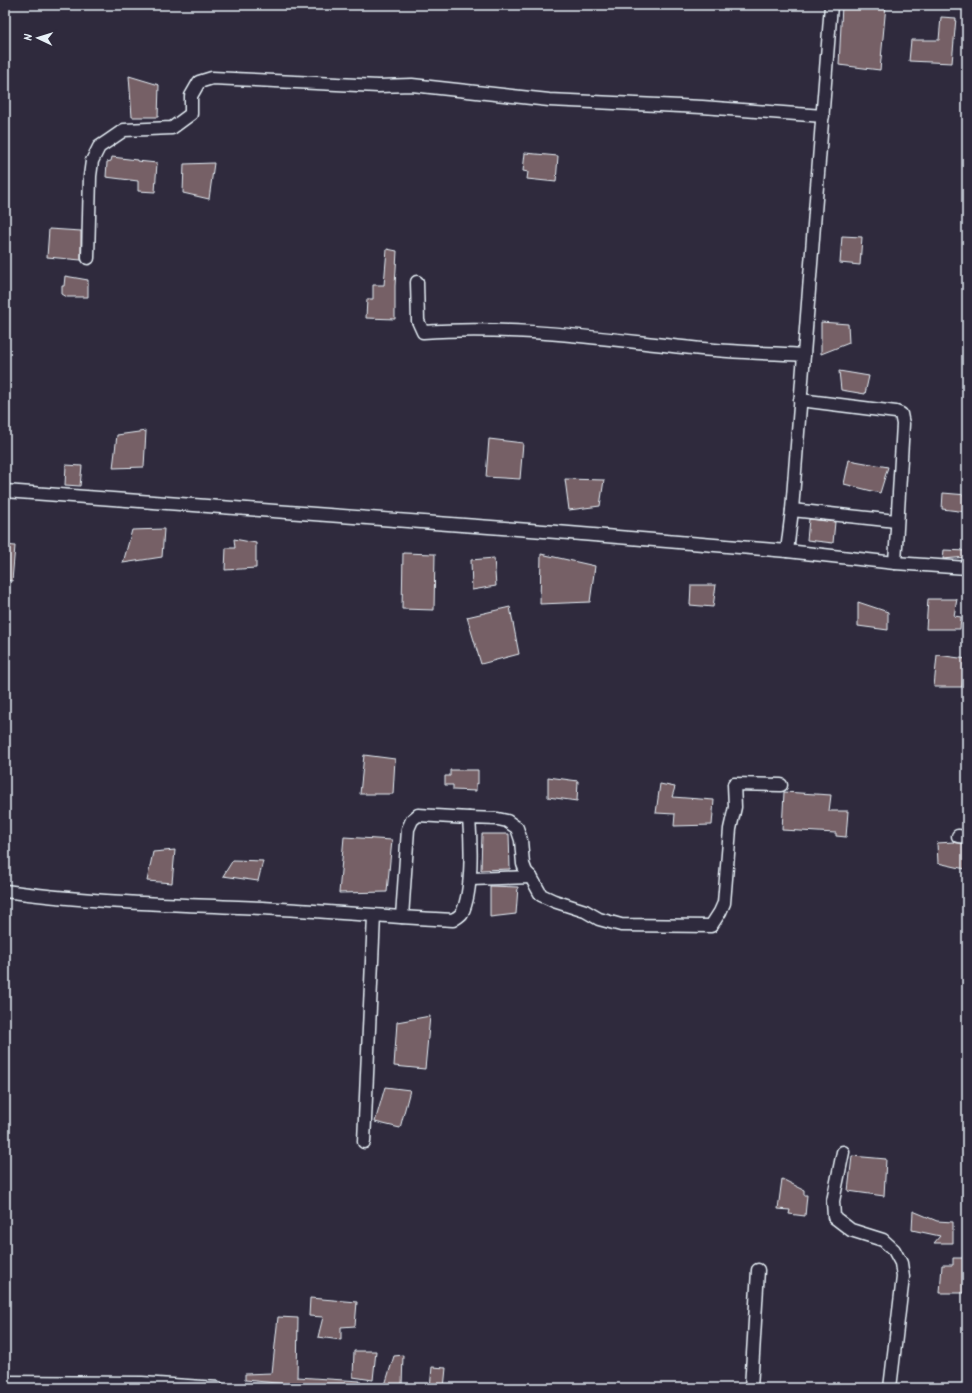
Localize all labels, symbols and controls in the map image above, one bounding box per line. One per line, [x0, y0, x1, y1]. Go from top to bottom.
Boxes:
north arrow [18, 18, 58, 58]
text: N [20, 33, 38, 41]

